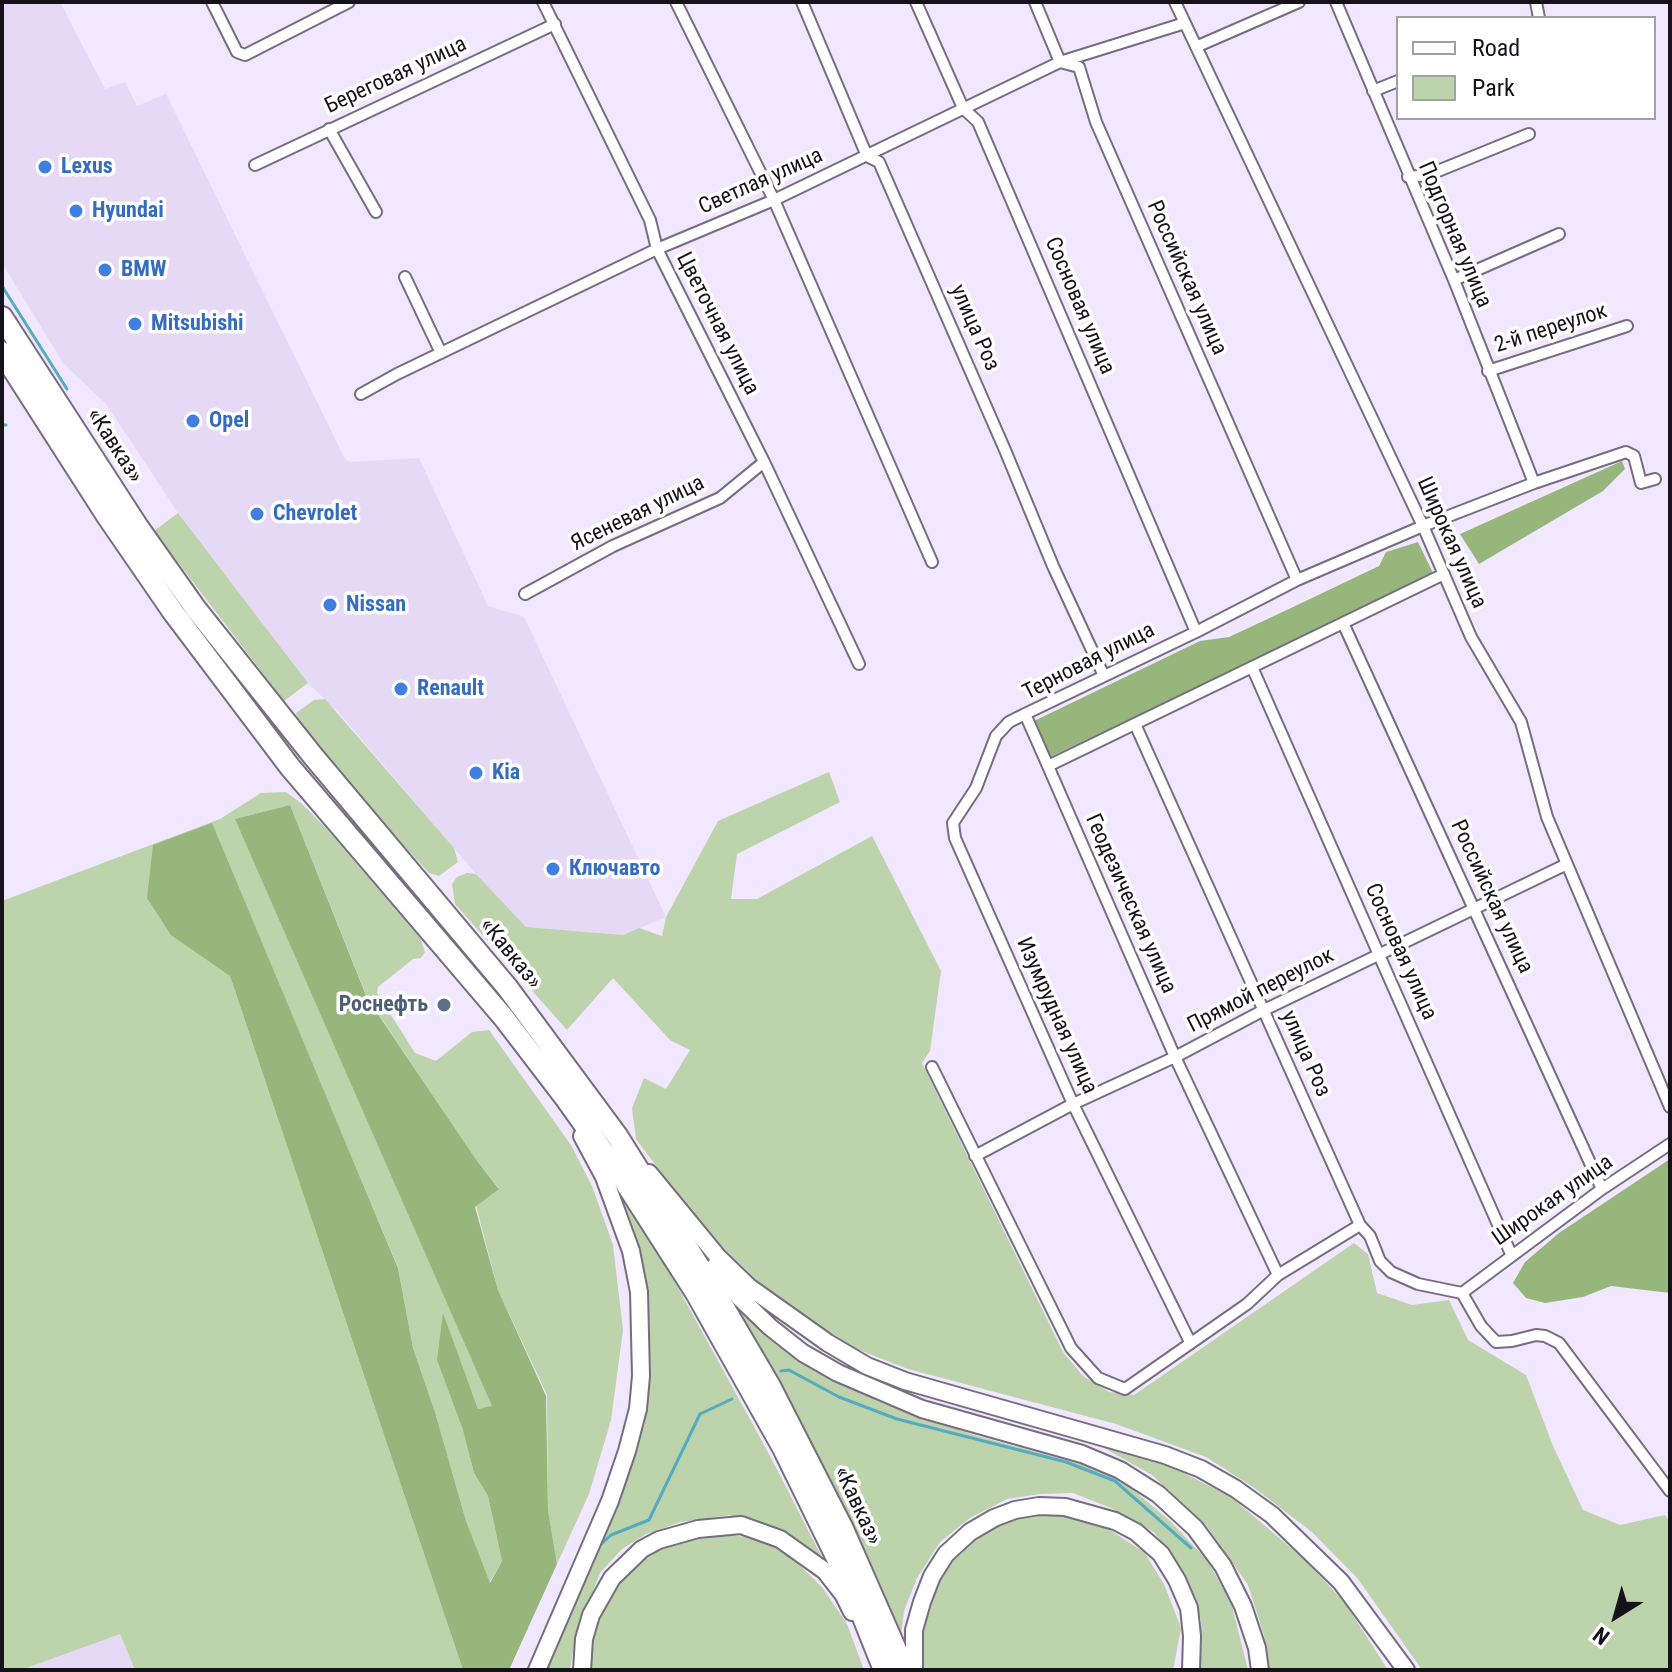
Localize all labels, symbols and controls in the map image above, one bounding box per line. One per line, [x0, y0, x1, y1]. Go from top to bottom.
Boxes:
legend [1396, 16, 1656, 120]
street label: Береговая улица [321, 32, 471, 120]
text: Road [1472, 34, 1520, 62]
text: Park [1472, 74, 1515, 102]
street label: Светлая улица [695, 143, 827, 221]
place label: Lexus [61, 154, 113, 180]
marker: Lexus [36, 158, 54, 176]
street label: Подгорная улица [1411, 158, 1497, 312]
street label: Российская улица [1140, 197, 1232, 359]
place label: Hyundai [92, 198, 164, 224]
marker: Hyundai [67, 202, 85, 220]
street label: Сосновая улица [1038, 233, 1120, 379]
street label: Цветочная улица [670, 248, 764, 400]
place label: BMW [121, 257, 167, 283]
marker: BMW [96, 261, 114, 279]
street label: улица Роз [943, 281, 1005, 375]
street label: 2-й переулок [1491, 298, 1611, 360]
place label: Mitsubishi [151, 311, 244, 337]
marker: Mitsubishi [126, 315, 144, 333]
street label: «Кавказ» [80, 404, 148, 488]
place label: Opel [209, 408, 249, 434]
marker: Opel [184, 412, 202, 430]
street label: Ясеневая улица [567, 470, 709, 558]
street label: Широкая улица [1410, 473, 1492, 613]
place label: Chevrolet [273, 501, 357, 527]
marker: Chevrolet [248, 505, 266, 523]
place label: Nissan [346, 592, 406, 618]
marker: Nissan [321, 596, 339, 614]
street label: Терновая улица [1019, 617, 1159, 707]
place label: Renault [417, 676, 484, 702]
marker: Renault [392, 680, 410, 698]
place label: Kia [492, 760, 520, 786]
marker: Kia [467, 764, 485, 782]
street label: Геодезическая улица [1079, 810, 1181, 998]
street label: Российская улица [1444, 816, 1538, 978]
place label: Ключавто [569, 856, 660, 882]
marker: Ключавто [544, 860, 562, 878]
street label: Сосновая улица [1358, 880, 1442, 1024]
street label: «Кавказ» [474, 913, 546, 995]
street label: Изумрудная улица [1010, 934, 1102, 1098]
street label: Прямой переулок [1183, 943, 1339, 1039]
place label: Роснефть [339, 992, 428, 1018]
marker: Роснефть [435, 996, 453, 1014]
street label: улица Роз [1274, 1007, 1336, 1101]
street label: Широкая улица [1488, 1150, 1618, 1252]
street label: «Кавказ» [827, 1463, 887, 1549]
north arrow [1576, 1576, 1656, 1656]
text: N [1588, 1622, 1614, 1650]

